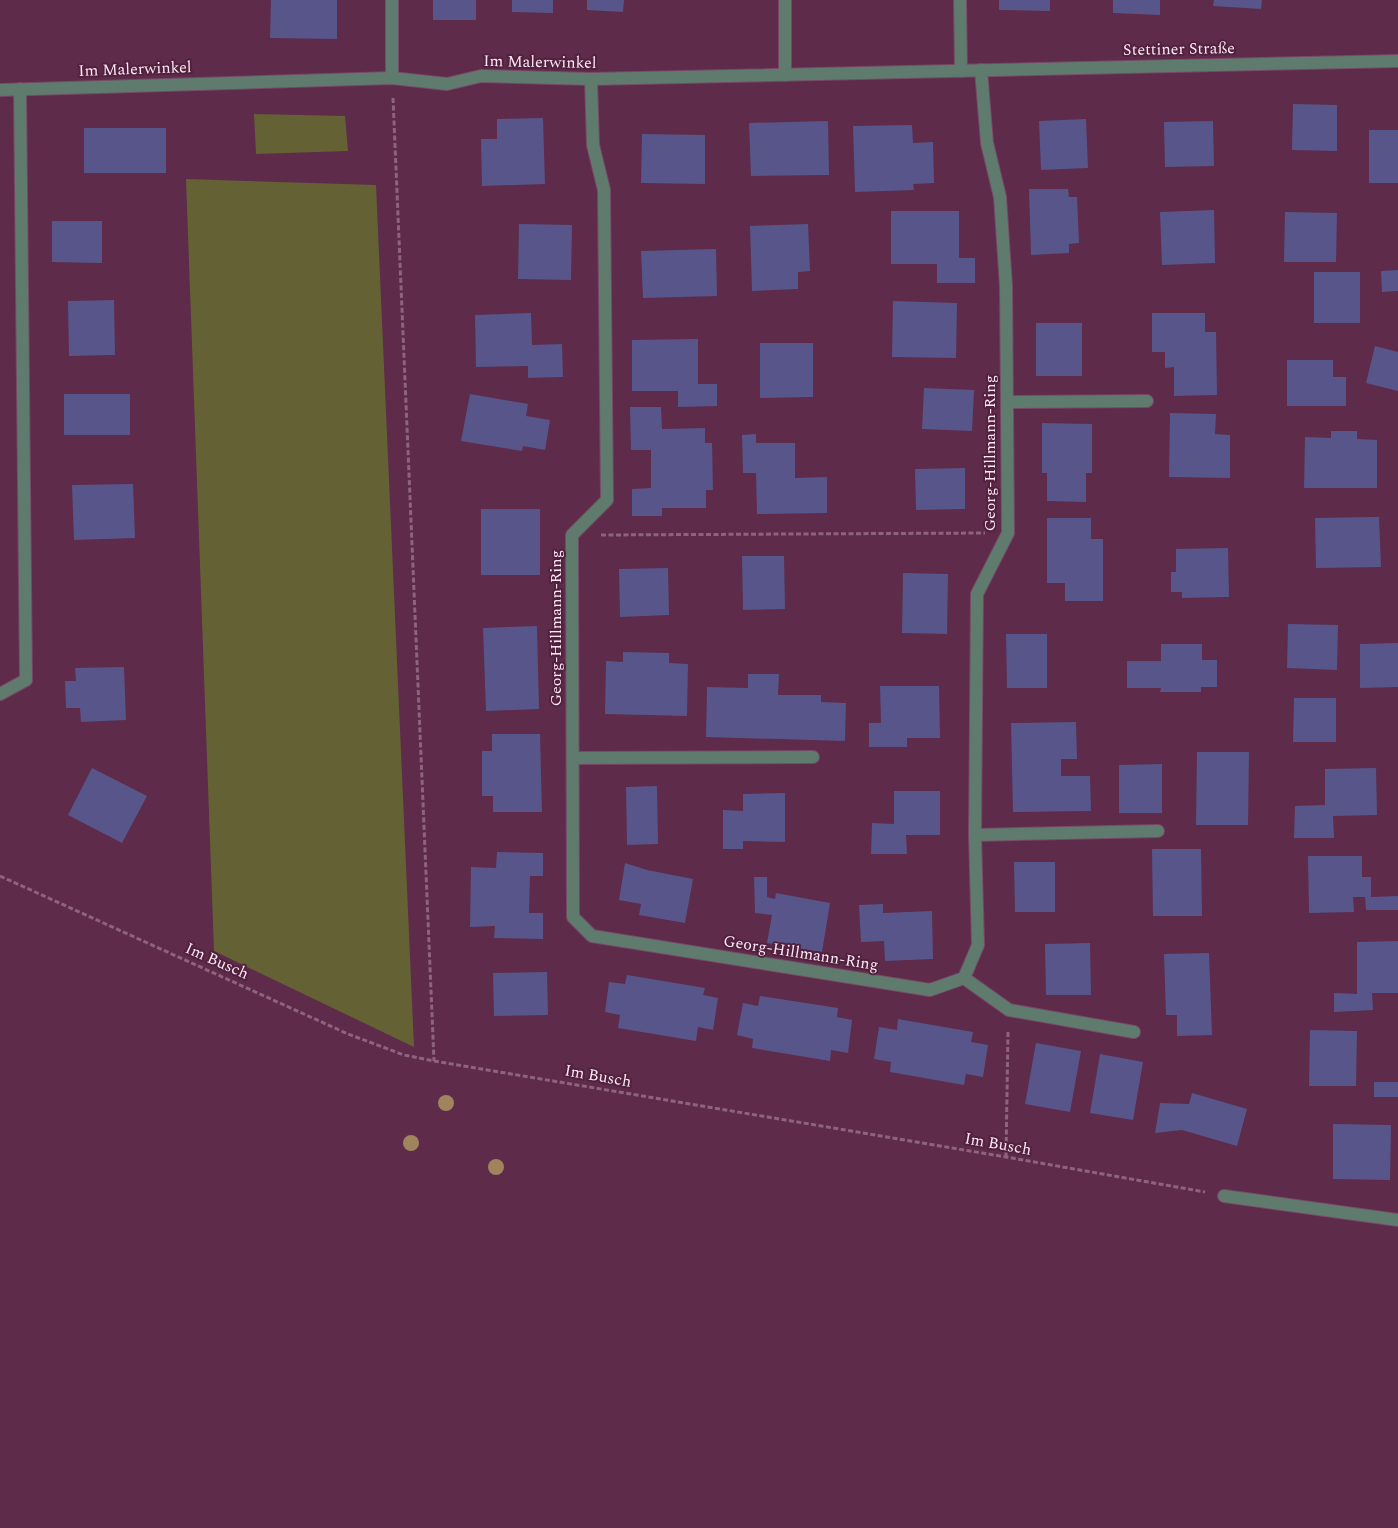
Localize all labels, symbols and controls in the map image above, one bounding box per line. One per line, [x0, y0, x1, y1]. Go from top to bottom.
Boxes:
street label: Stettiner Straße [1123, 36, 1235, 62]
street label: Im Malerwinkel [483, 49, 597, 75]
street label: Im Malerwinkel [78, 55, 192, 83]
street label: Georg-Hillmann-Ring [978, 375, 1002, 531]
street label: Georg-Hillmann-Ring [544, 550, 568, 706]
street label: Georg-Hillmann-Ring [722, 929, 880, 977]
street label: Im Busch [181, 936, 253, 986]
street label: Im Busch [563, 1058, 633, 1094]
street label: Im Busch [963, 1126, 1033, 1162]

